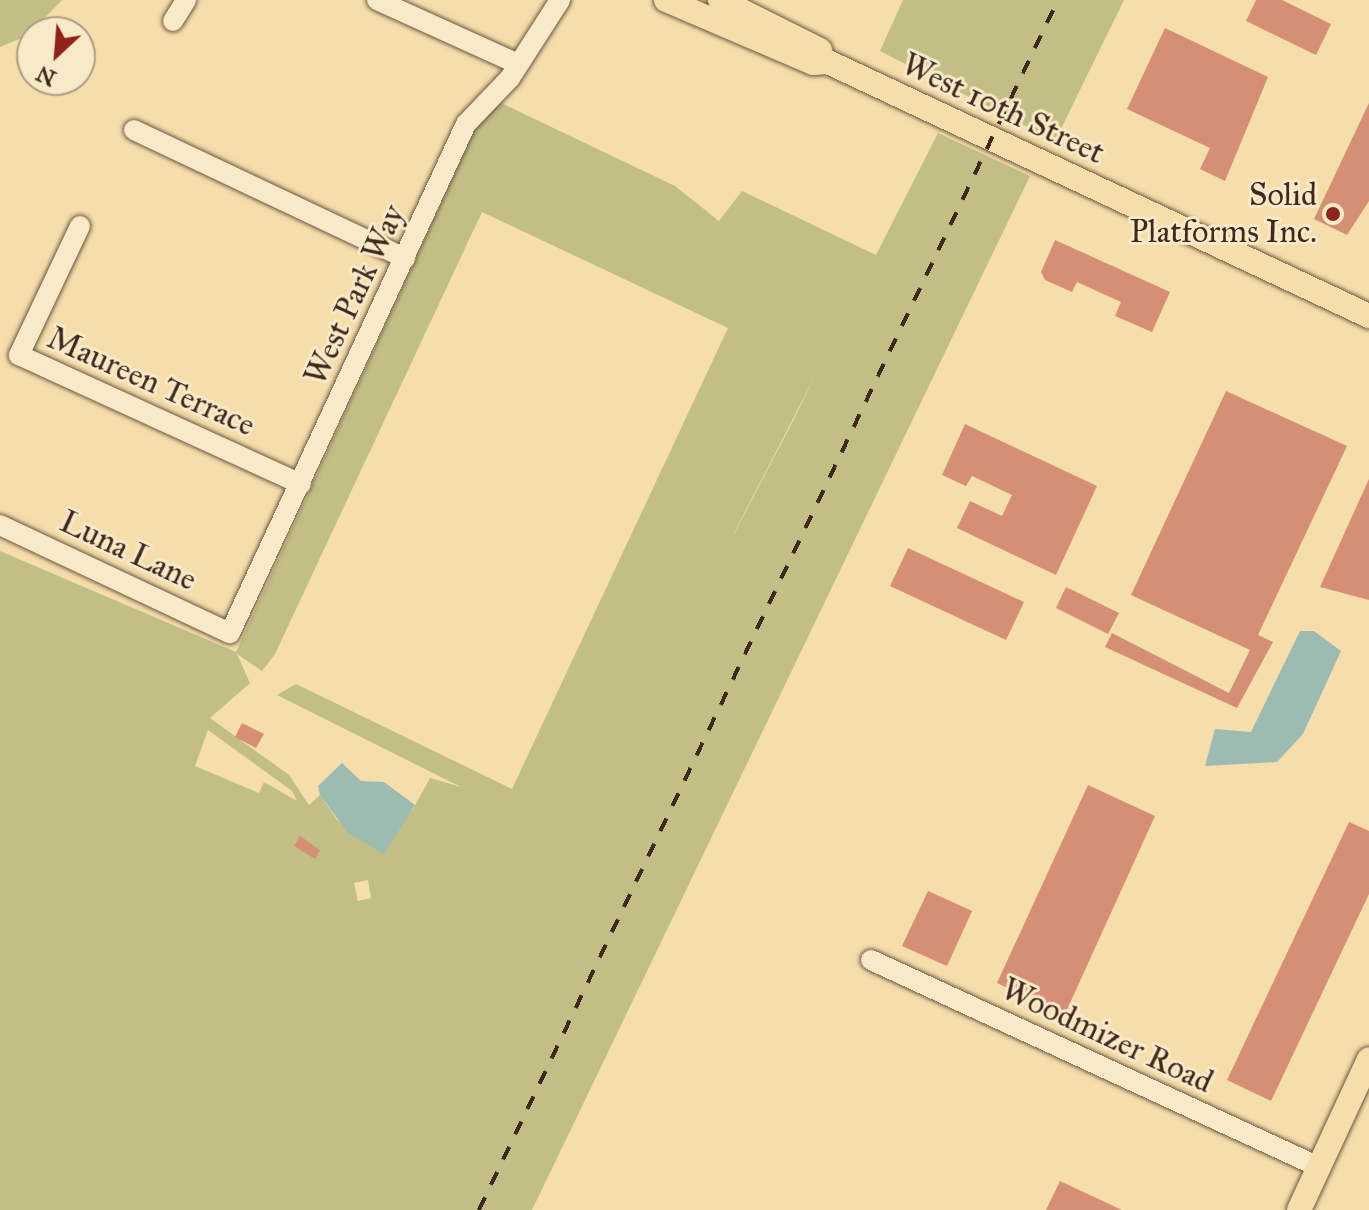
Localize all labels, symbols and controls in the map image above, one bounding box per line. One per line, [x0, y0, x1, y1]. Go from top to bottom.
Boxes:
north arrow [16, 16, 96, 96]
street label: West 10th Street [896, 45, 1110, 173]
text: N [32, 60, 60, 92]
place label: Solid Platforms Inc. [1130, 177, 1317, 252]
street label: West Park Way [297, 199, 413, 391]
marker: Solid Platforms Inc. [1324, 205, 1342, 223]
street label: Maureen Terrace [41, 319, 261, 445]
street label: Luna Lane [54, 503, 202, 599]
street label: Woodmizer Road [995, 970, 1219, 1102]

